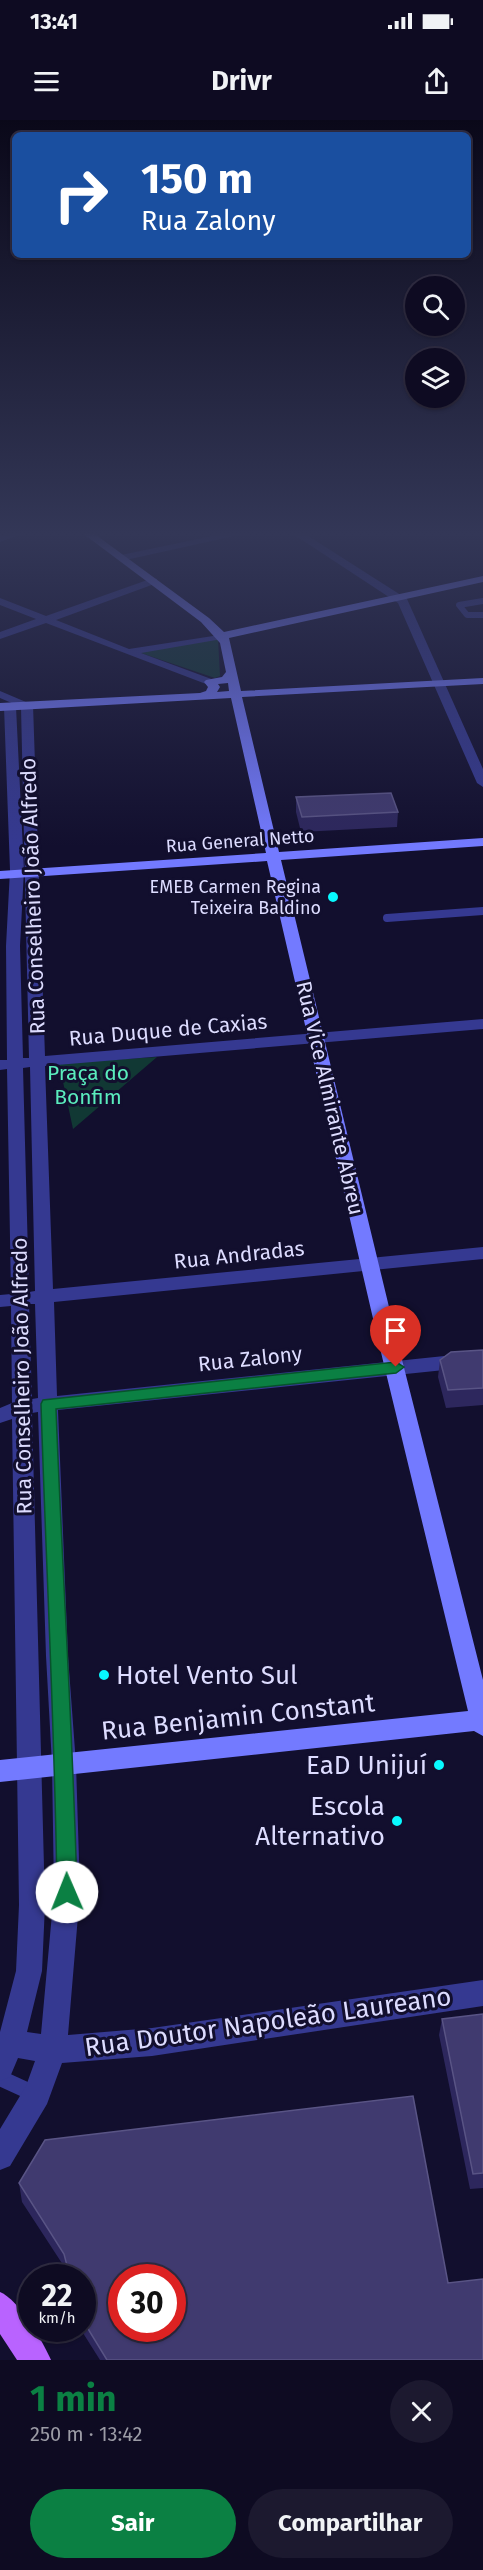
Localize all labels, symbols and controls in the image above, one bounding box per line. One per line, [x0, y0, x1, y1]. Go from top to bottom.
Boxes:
text: 13:41 [30, 8, 78, 35]
icon: menu [30, 65, 63, 98]
text: Drivr [211, 65, 272, 97]
icon: share [420, 65, 453, 98]
text: 150 m [141, 154, 253, 204]
icon: right [42, 156, 120, 234]
text: Rua Zalony [141, 205, 275, 237]
map controls [405, 276, 465, 408]
button: search [405, 276, 465, 336]
button: layers [405, 348, 465, 408]
street label: Rua Conselheiro João Alfredo [15, 757, 51, 1035]
street label: Rua General Netto [165, 825, 315, 857]
place label: EMEB Carmen Regina Teixeira Baldino [150, 876, 321, 919]
marker: EMEB Carmen Regina Teixeira Baldino [326, 890, 340, 904]
street label: Rua Vice Almirante Abreu [290, 979, 370, 1217]
street label: Rua Duque de Caxias [68, 1008, 269, 1052]
park label: Praça do Bonfim [47, 1060, 129, 1110]
street label: Rua Andradas [172, 1235, 306, 1275]
street label: Rua Conselheiro João Alfredo [7, 1237, 37, 1515]
pin [370, 1305, 421, 1367]
icon: arrive [379, 1314, 412, 1347]
street label: Rua Zalony [197, 1341, 304, 1377]
place label: Hotel Vento Sul [116, 1660, 298, 1691]
marker: Hotel Vento Sul [97, 1668, 111, 1682]
street label: Rua Benjamin Constant [100, 1687, 377, 1747]
place label: EaD Unijuí [306, 1750, 427, 1781]
marker: EaD Unijuí [432, 1758, 446, 1772]
place label: Escola Alternativo [255, 1791, 385, 1852]
marker: Escola Alternativo [390, 1814, 404, 1828]
position arrow [35, 1860, 99, 1924]
street label: Rua Doutor Napoleão Laureano [83, 1981, 453, 2063]
speed limit sign: 30 [108, 2264, 186, 2342]
text: 22 [41, 2278, 73, 2314]
text: km/h [38, 2309, 76, 2327]
text: 1 min [30, 2377, 117, 2421]
button: close [390, 2380, 453, 2443]
text: 250 m · 13:42 [30, 2422, 142, 2446]
button: Sair [30, 2489, 236, 2558]
button: Compartilhar [248, 2489, 453, 2558]

